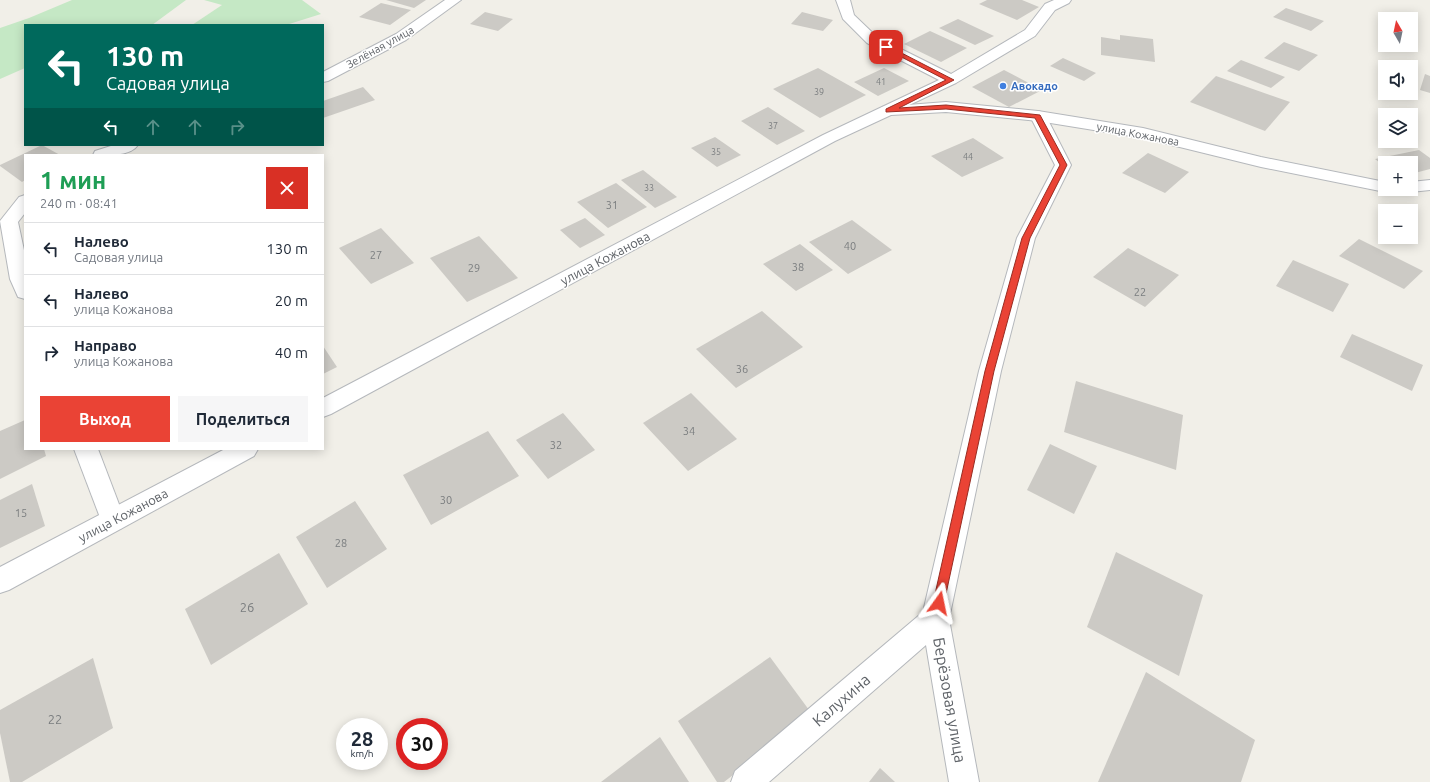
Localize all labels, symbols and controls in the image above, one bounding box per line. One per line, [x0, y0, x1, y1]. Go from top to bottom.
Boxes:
north arrow [1378, 12, 1418, 52]
map controls [1378, 12, 1418, 244]
street label: Зелёная улица [344, 23, 416, 71]
pin [869, 30, 903, 64]
icon: arrive [875, 36, 897, 58]
icon: left [40, 40, 92, 92]
text: 130 m [106, 40, 184, 71]
button: sound [1378, 60, 1418, 100]
text: Садовая улица [106, 73, 230, 93]
house number: 41 [876, 77, 886, 87]
place label: Авокадо [1011, 80, 1058, 92]
marker: Авокадо [998, 81, 1008, 91]
house number: 39 [814, 87, 824, 97]
button: layers [1378, 108, 1418, 148]
icon: left [100, 116, 122, 138]
icon: ahead [142, 116, 164, 138]
icon: ahead [184, 116, 206, 138]
icon: right [226, 116, 248, 138]
street label: улица Кожанова [1096, 120, 1180, 148]
house number: 37 [768, 121, 778, 131]
house number: 35 [711, 147, 721, 157]
house number: 44 [963, 152, 973, 162]
button: + [1378, 156, 1418, 196]
text: 1 мин [40, 167, 106, 194]
button: close [266, 167, 308, 209]
house number: 33 [644, 183, 654, 193]
text: 240 m · 08:41 [40, 196, 118, 210]
house number: 31 [606, 199, 618, 211]
button: − [1378, 204, 1418, 244]
street label: улица Кожанова [558, 229, 652, 287]
text: Налево [74, 233, 129, 250]
icon: left [40, 238, 62, 260]
text: 130 m [266, 240, 308, 257]
house number: 40 [844, 240, 856, 252]
house number: 27 [370, 249, 382, 261]
text: Садовая улица [74, 250, 163, 264]
house number: 38 [792, 261, 804, 273]
house number: 29 [468, 262, 480, 274]
text: Налево [74, 285, 129, 302]
house number: 22 [1134, 286, 1146, 298]
icon: left [40, 290, 62, 312]
text: 20 m [275, 292, 308, 309]
text: улица Кожанова [74, 302, 173, 316]
text: Направо [74, 337, 137, 354]
icon: right [40, 342, 62, 364]
text: 40 m [275, 344, 308, 361]
text: улица Кожанова [74, 354, 173, 368]
house number: 36 [736, 363, 748, 375]
button: Выход [40, 396, 170, 442]
button: Поделиться [178, 396, 308, 442]
house number: 34 [683, 425, 695, 437]
house number: 32 [550, 439, 562, 451]
street label: улица Кожанова [76, 486, 170, 544]
house number: 30 [440, 494, 452, 506]
house number: 15 [15, 507, 27, 519]
house number: 28 [335, 537, 347, 549]
position arrow [918, 582, 960, 624]
house number: 26 [240, 600, 254, 614]
street label: Берёзовая улица [930, 636, 970, 764]
street label: Калухина [809, 670, 873, 730]
house number: 22 [48, 712, 62, 726]
speed limit sign: 30 [396, 718, 448, 770]
text: 28 [351, 727, 373, 750]
text: km/h [350, 748, 374, 759]

